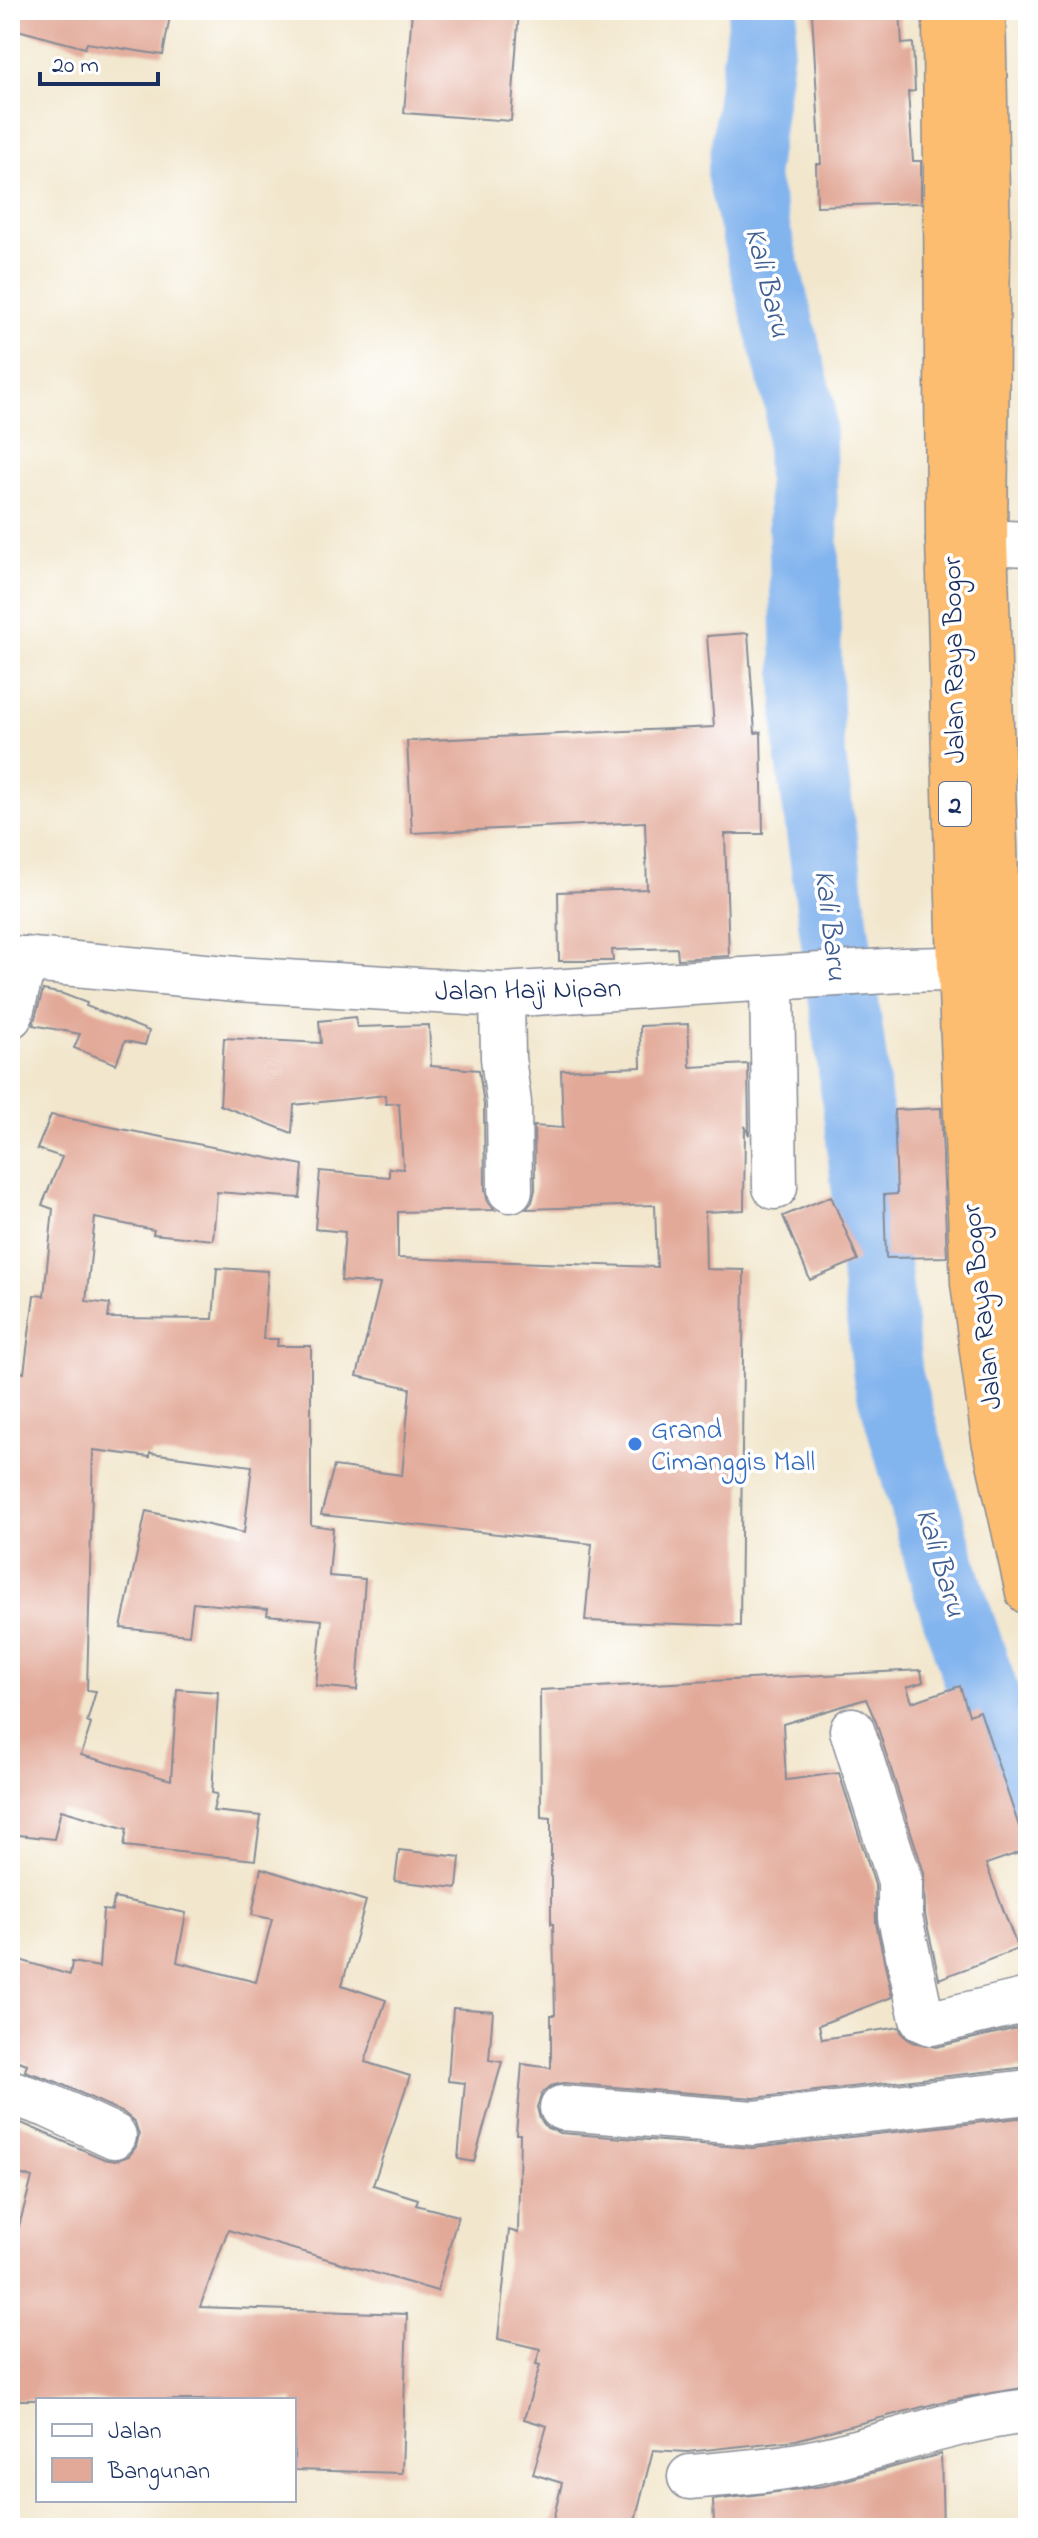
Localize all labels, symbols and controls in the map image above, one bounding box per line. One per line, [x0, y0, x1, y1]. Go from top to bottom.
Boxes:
scale bar [40, 36, 158, 86]
text: 20 m [52, 49, 99, 84]
water label: Kali Baru [731, 223, 801, 342]
street label: Jalan Raya Bogor [933, 556, 978, 764]
road number: 2 [939, 782, 971, 826]
water label: Kali Baru [800, 867, 858, 983]
street label: Jalan Haji Nipan [434, 969, 622, 1014]
street label: Jalan Raya Bogor [952, 1201, 1015, 1412]
place label: Grand Cimanggis Mall [651, 1411, 815, 1484]
marker: Grand Cimanggis Mall [626, 1435, 644, 1453]
water label: Kali Baru [902, 1503, 976, 1623]
legend [36, 2398, 296, 2502]
text: Jalan [108, 2415, 162, 2450]
text: Bangunan [107, 2455, 210, 2490]

